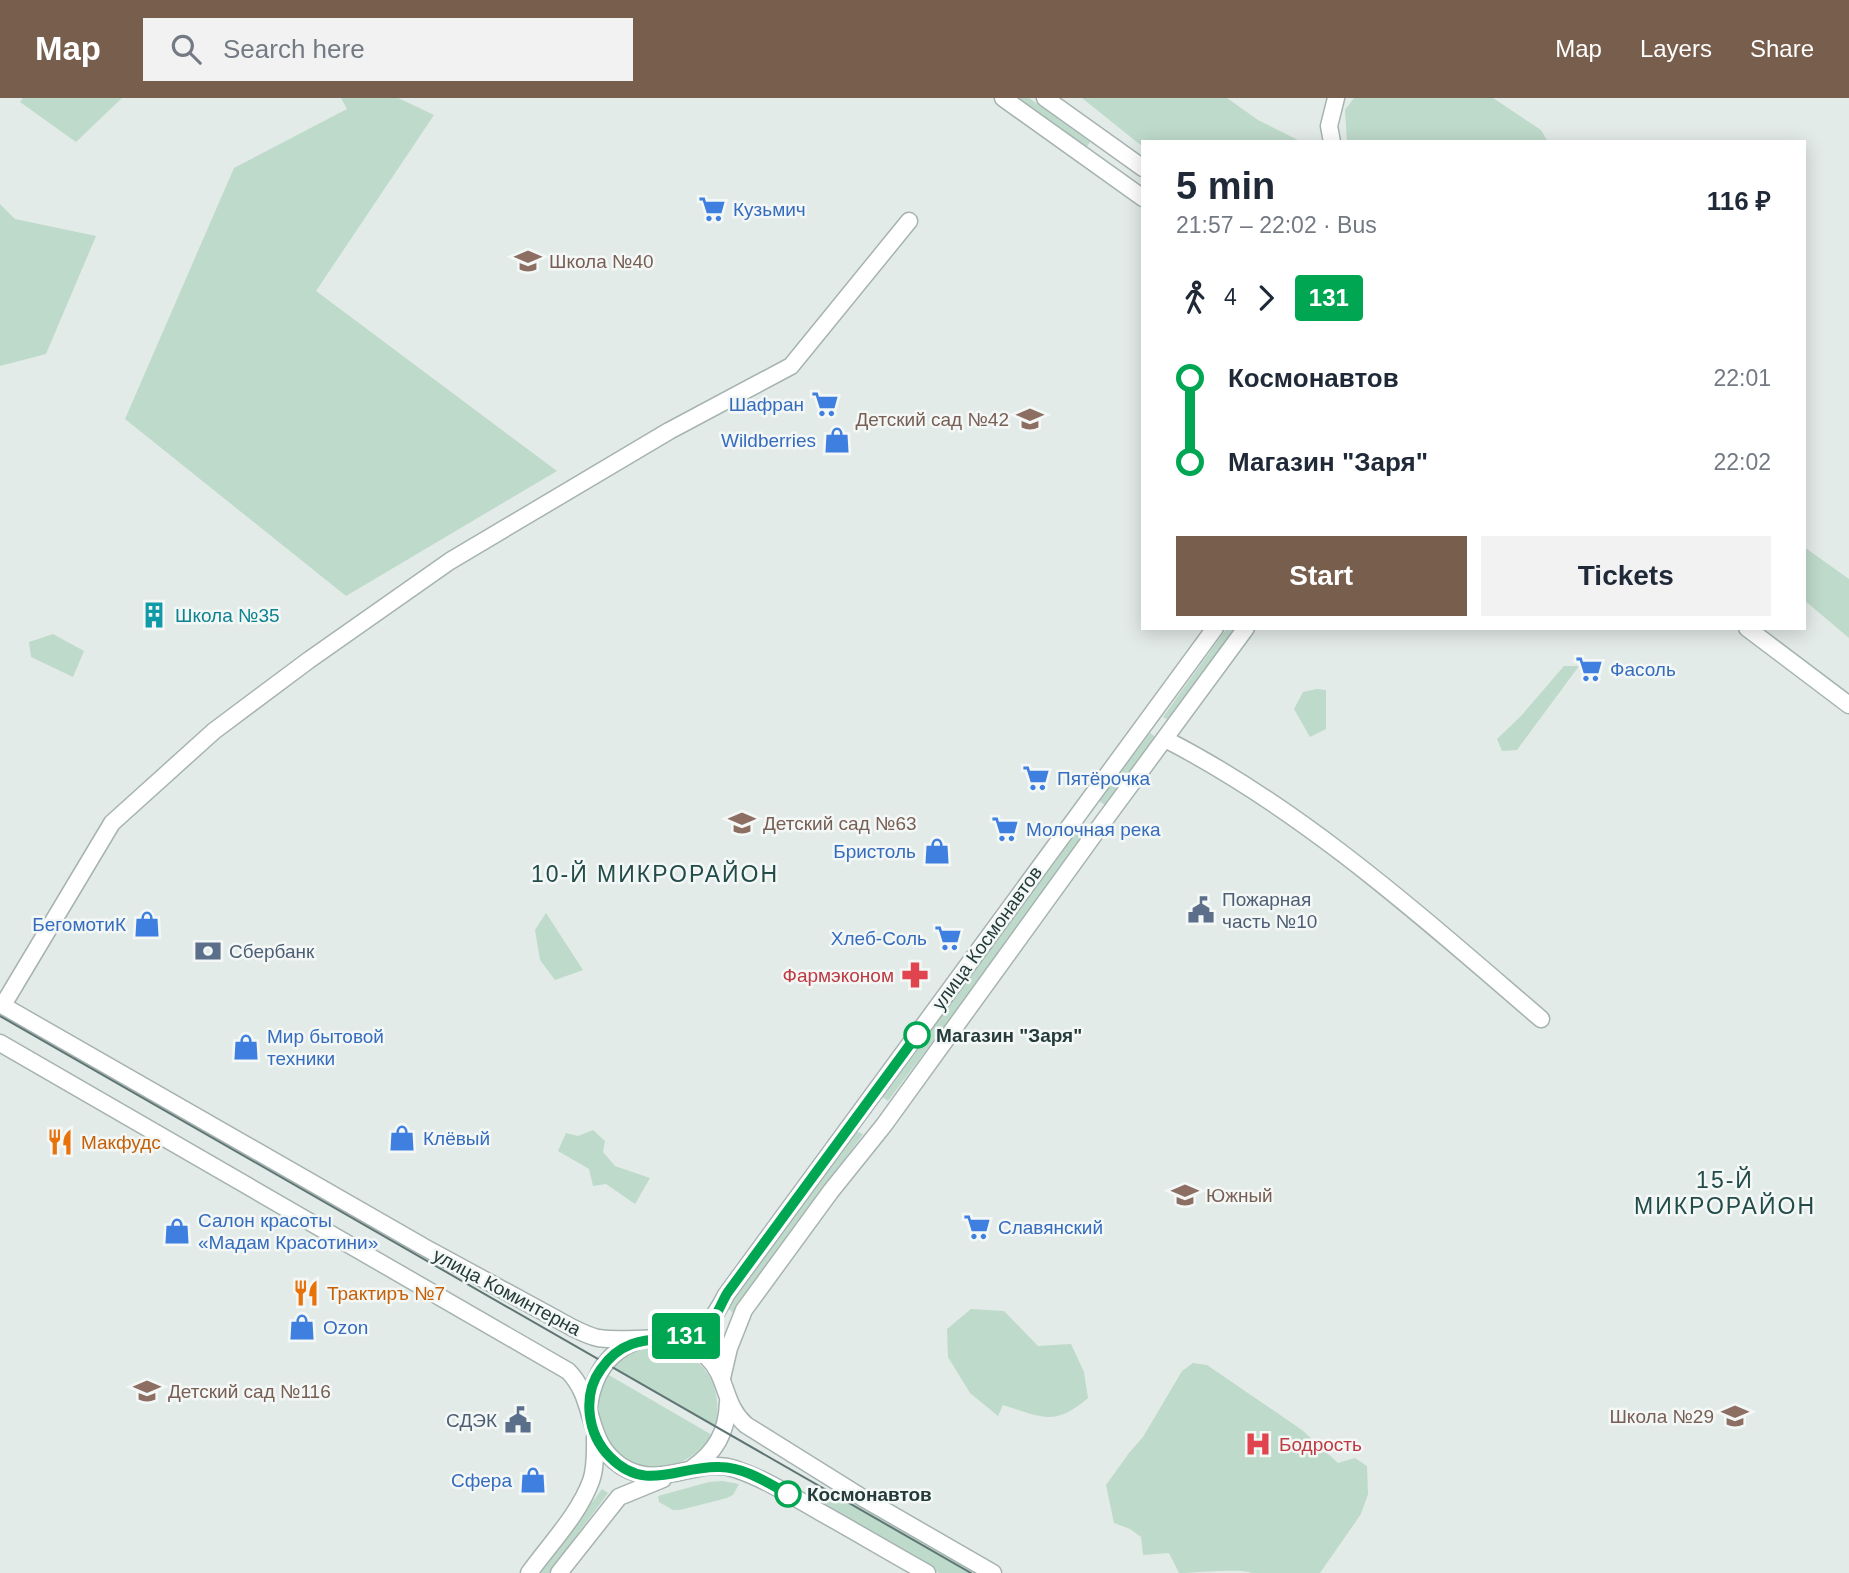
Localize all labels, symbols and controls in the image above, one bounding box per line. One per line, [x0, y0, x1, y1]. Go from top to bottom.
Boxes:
search box [143, 18, 633, 81]
text: Map [35, 30, 101, 67]
icon: search [167, 30, 205, 68]
text: Search here [223, 34, 365, 64]
text: Map [1555, 35, 1602, 62]
text: Layers [1640, 35, 1712, 62]
text: Share [1750, 35, 1814, 62]
text: 5 min [1176, 165, 1275, 207]
text: 116 ₽ [1707, 186, 1771, 216]
supermarket icon: Кузьмич [697, 194, 727, 224]
place label: Кузьмич [733, 199, 806, 220]
text: 21:57 – 22:02 · Bus [1176, 212, 1377, 238]
school or university icon: Школа №40 [513, 246, 543, 276]
place label: Школа №40 [549, 251, 654, 272]
icon: walk [1176, 279, 1214, 317]
icon: forward [1247, 279, 1285, 317]
text: 4 [1224, 284, 1237, 310]
text: 131 [1309, 284, 1349, 311]
text: Космонавтов [1228, 363, 1399, 393]
text: 22:01 [1713, 365, 1771, 391]
supermarket icon: Шафран [810, 389, 840, 419]
place label: Шафран [729, 394, 804, 415]
school or university icon: Детский сад №42 [1015, 404, 1045, 434]
place label: Детский сад №42 [855, 409, 1009, 430]
shop icon: Wildberries [822, 425, 852, 455]
place label: Wildberries [721, 430, 816, 451]
text: Магазин "Заря" [1228, 447, 1428, 477]
text: 22:02 [1713, 449, 1771, 475]
button: Start [1176, 536, 1467, 616]
button: Tickets [1481, 536, 1771, 616]
building icon: Школа №35 [139, 600, 169, 630]
place label: Школа №35 [175, 605, 280, 626]
supermarket icon: Фасоль [1574, 654, 1604, 684]
place label: Фасоль [1610, 659, 1676, 680]
supermarket icon: Пятёрочка [1021, 763, 1051, 793]
place label: Пятёрочка [1057, 768, 1151, 789]
school or university icon: Детский сад №63 [727, 808, 757, 838]
place label: Детский сад №63 [763, 813, 917, 834]
supermarket icon: Молочная река [990, 814, 1020, 844]
place label: Молочная река [1026, 819, 1161, 840]
shop icon: Бристоль [922, 836, 952, 866]
place label: Бристоль [833, 841, 916, 862]
district label: 10-Й МИКРОРАЙОН [531, 860, 779, 887]
street label: улица Космонавтов [928, 862, 1046, 1014]
place label: Пожарная часть №10 [1222, 889, 1317, 932]
public building icon: Пожарная часть №10 [1186, 895, 1216, 925]
shop icon: БегомотиК [132, 909, 162, 939]
place label: БегомотиК [32, 914, 126, 935]
supermarket icon: Хлеб-Соль [933, 923, 963, 953]
place label: Хлеб-Соль [831, 928, 927, 949]
bank icon: Сбербанк [193, 936, 223, 966]
place label: Сбербанк [229, 941, 315, 962]
pharmacy icon: Фармэконом [900, 960, 930, 990]
place label: Фармэконом [782, 965, 894, 986]
marker: Магазин "Заря" [904, 1022, 930, 1048]
place label: Магазин "Заря" [936, 1025, 1082, 1046]
place label: Мир бытовой техники [267, 1026, 384, 1069]
shop icon: Мир бытовой техники [231, 1032, 261, 1062]
shop icon: Клёвый [387, 1123, 417, 1153]
restaurant icon: Макфудс [45, 1127, 75, 1157]
place label: Клёвый [423, 1128, 490, 1149]
place label: Макфудс [81, 1132, 161, 1153]
district label: 15-Й МИКРОРАЙОН [1634, 1166, 1816, 1219]
school or university icon: Южный [1170, 1180, 1200, 1210]
place label: Южный [1206, 1185, 1273, 1206]
place label: Салон красоты «Мадам Красотини» [198, 1210, 378, 1253]
supermarket icon: Славянский [962, 1212, 992, 1242]
shop icon: Салон красоты «Мадам Красотини» [162, 1216, 192, 1246]
place label: Славянский [998, 1217, 1103, 1238]
street label: улица Коминтерна [430, 1244, 585, 1340]
restaurant icon: Трактиръ №7 [291, 1278, 321, 1308]
place label: Трактиръ №7 [327, 1283, 445, 1304]
shop icon: Ozon [287, 1312, 317, 1342]
line badge: 131 [646, 1313, 726, 1359]
place label: Ozon [323, 1317, 368, 1338]
text: 131 [666, 1322, 706, 1349]
school or university icon: Детский сад №116 [132, 1376, 162, 1406]
place label: Детский сад №116 [168, 1381, 331, 1402]
school or university icon: Школа №29 [1720, 1401, 1750, 1431]
public building icon: СДЭК [503, 1405, 533, 1435]
place label: Школа №29 [1609, 1406, 1714, 1427]
place label: СДЭК [446, 1410, 497, 1431]
hospital icon: Бодрость [1243, 1429, 1273, 1459]
place label: Бодрость [1279, 1434, 1362, 1455]
shop icon: Сфера [518, 1465, 548, 1495]
place label: Сфера [451, 1470, 512, 1491]
marker: Космонавтов [775, 1481, 801, 1507]
place label: Космонавтов [807, 1484, 932, 1505]

